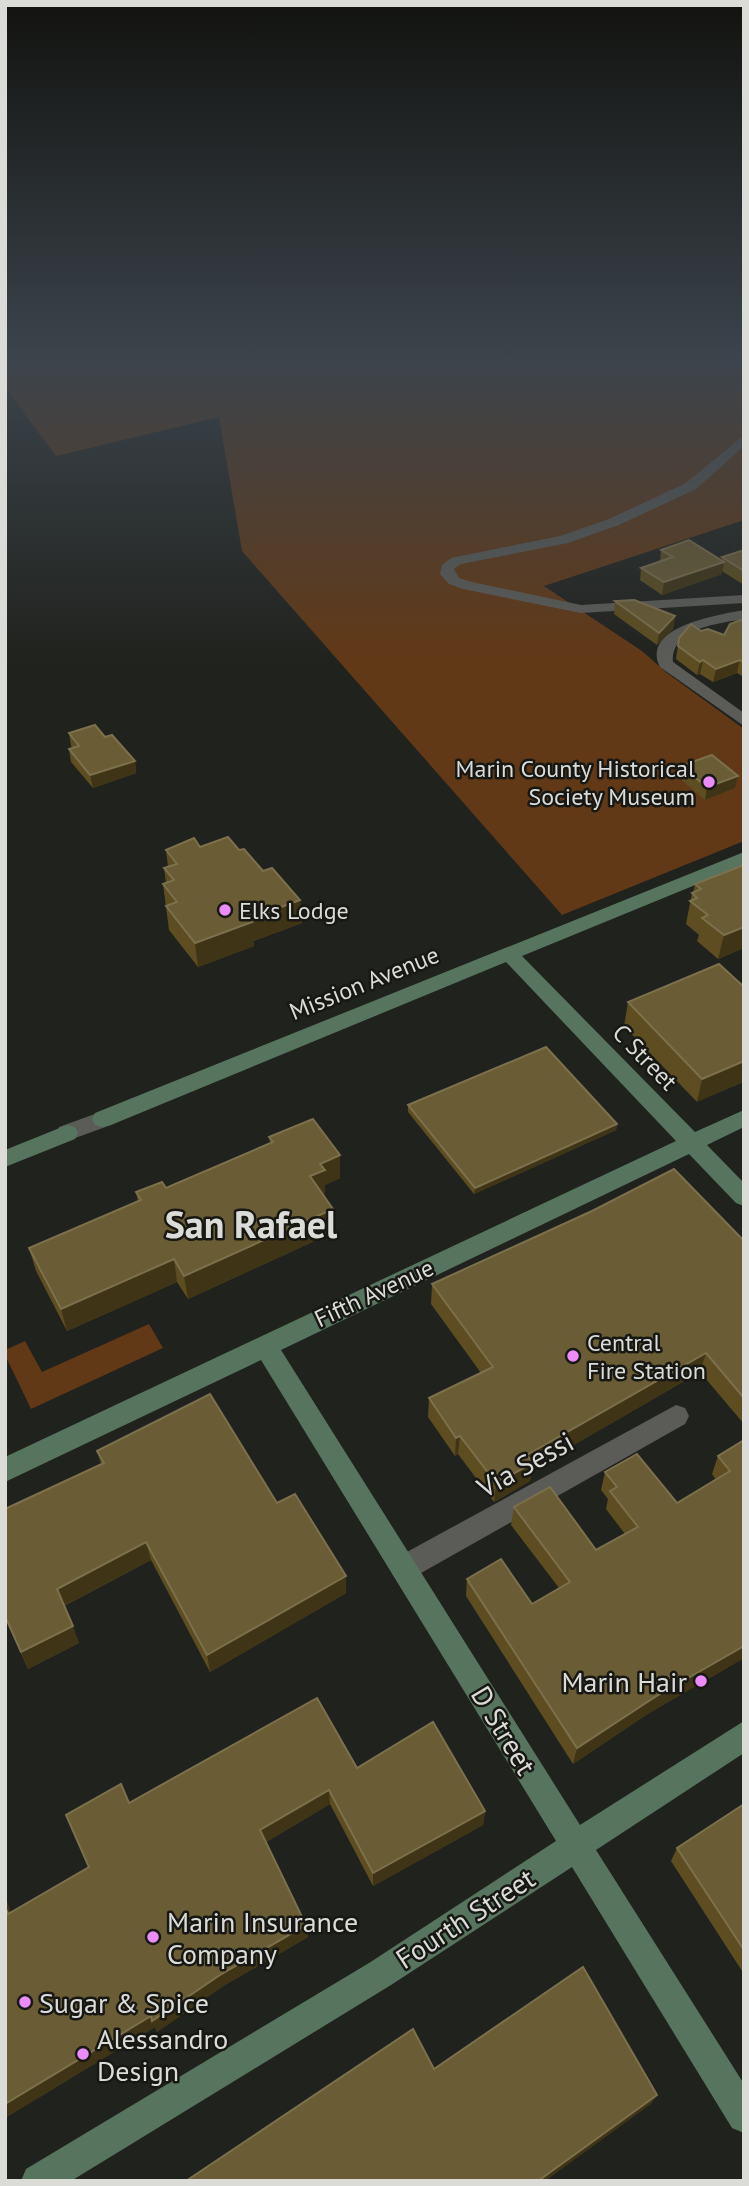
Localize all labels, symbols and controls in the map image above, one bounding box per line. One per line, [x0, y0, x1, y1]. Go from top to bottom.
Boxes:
place label: Marin County Historical Society Museum [456, 753, 695, 812]
marker: Marin County Historical Society Museum [701, 774, 717, 790]
place label: Elks Lodge [239, 895, 349, 926]
marker: Elks Lodge [217, 902, 233, 918]
street label: Mission Avenue [285, 939, 443, 1027]
street label: C Street [606, 1017, 684, 1097]
district label: San Rafael [165, 1199, 338, 1248]
street label: Fifth Avenue [309, 1252, 439, 1334]
place label: Central Fire Station [587, 1327, 706, 1386]
marker: Central Fire Station [565, 1348, 581, 1364]
street label: Via Sessi [469, 1422, 580, 1506]
place label: Marin Hair [561, 1663, 687, 1700]
marker: Marin Hair [693, 1673, 709, 1689]
street label: D Street [463, 1679, 545, 1782]
street label: Fourth Street [388, 1859, 542, 1977]
place label: Marin Insurance Company [167, 1903, 358, 1972]
marker: Marin Insurance Company [145, 1929, 161, 1945]
place label: Sugar & Spice [39, 1984, 209, 2021]
marker: Sugar & Spice [17, 1994, 33, 2010]
place label: Alessandro Design [97, 2020, 228, 2089]
marker: Alessandro Design [75, 2046, 91, 2062]

